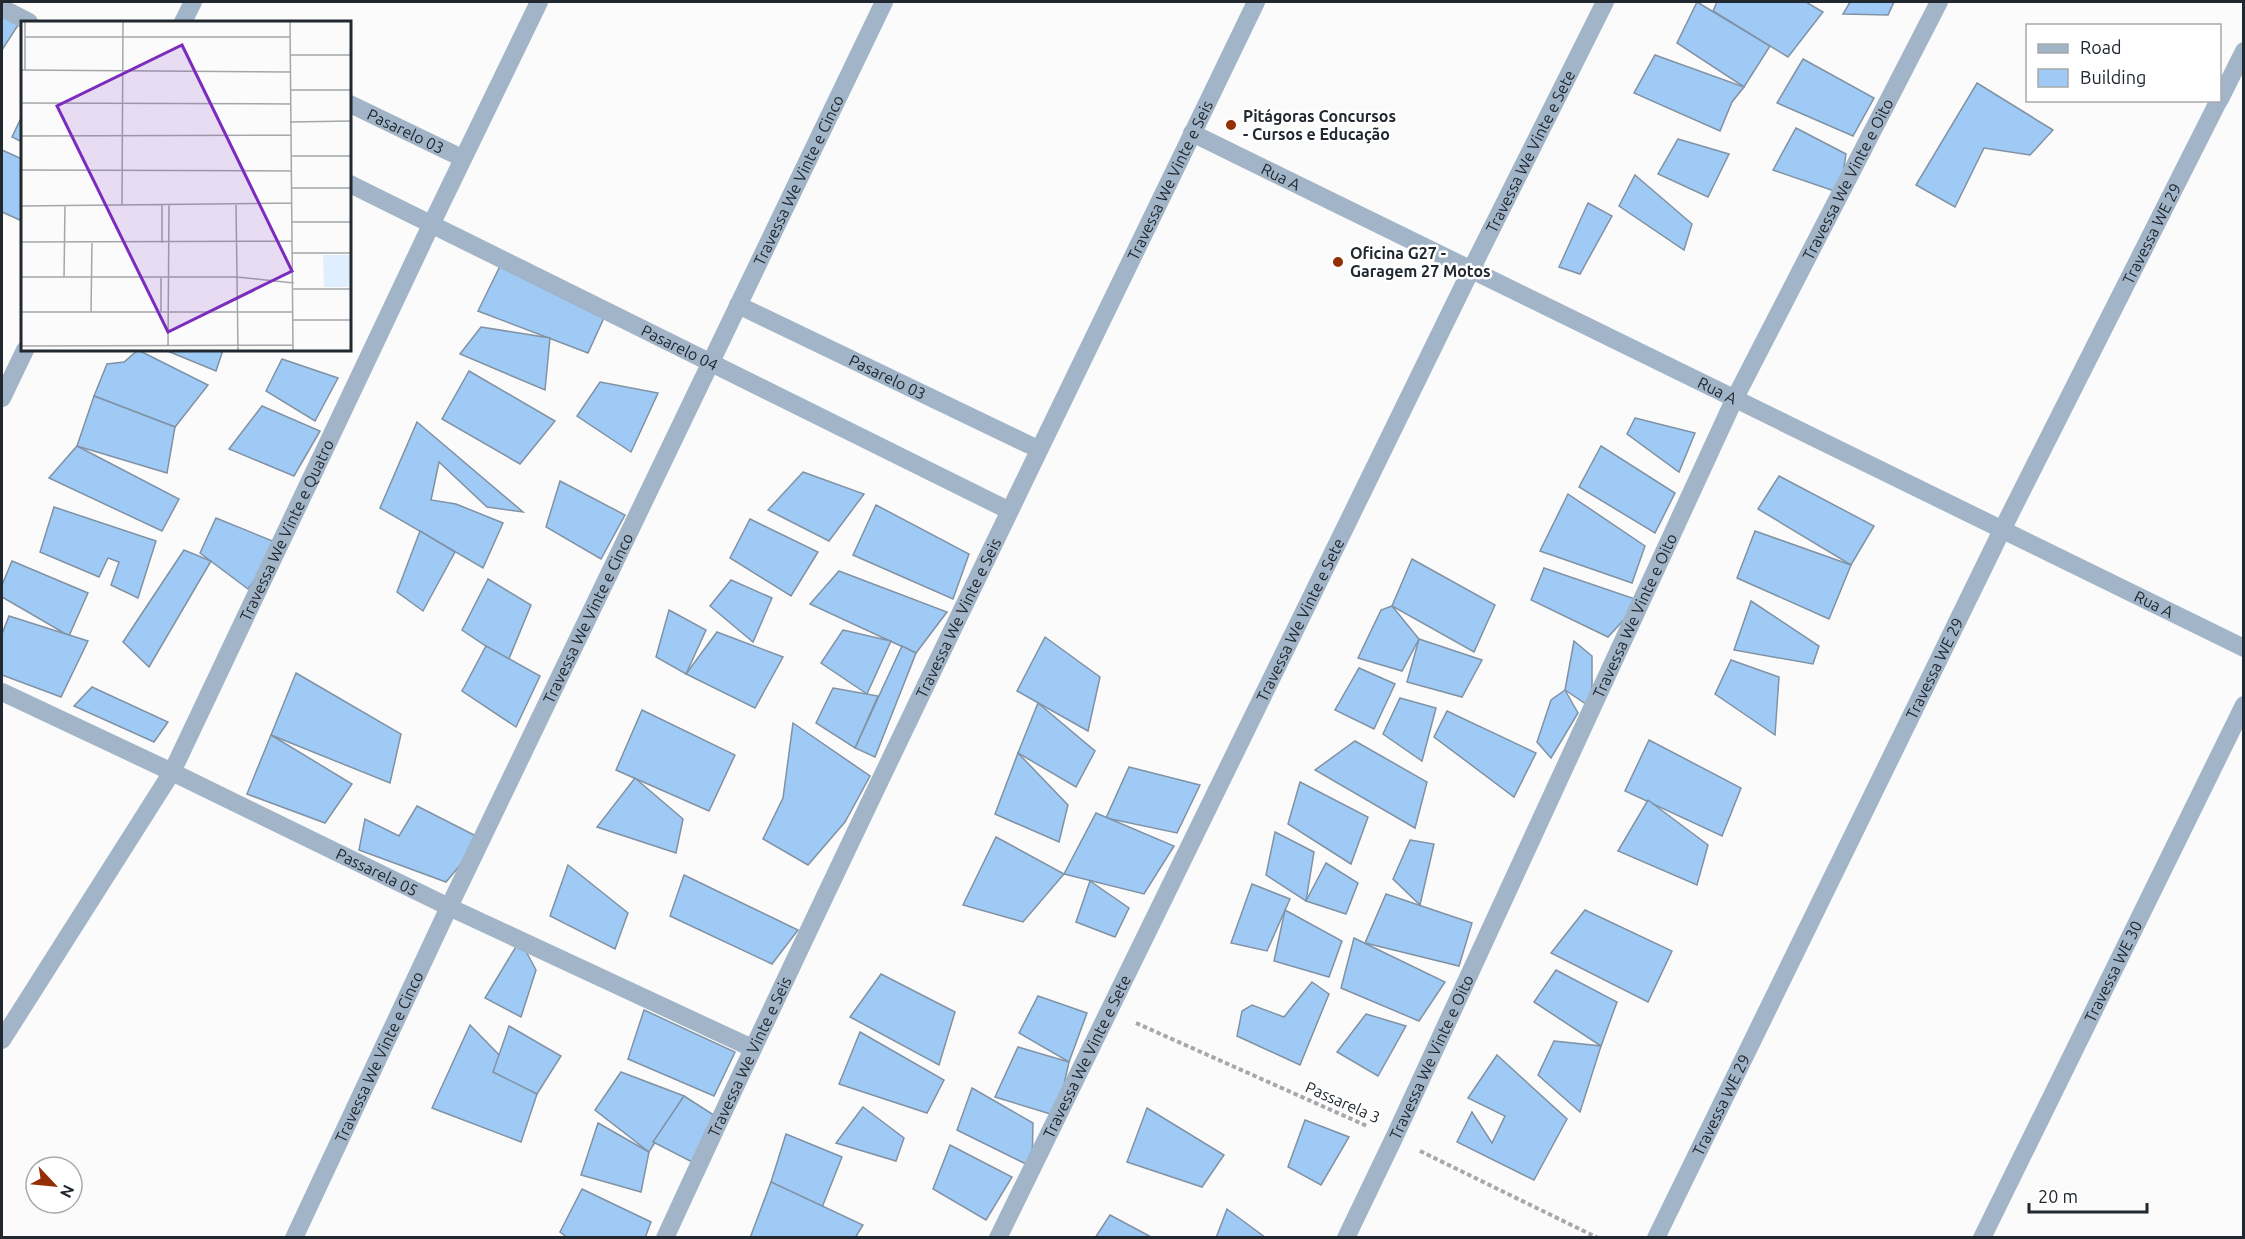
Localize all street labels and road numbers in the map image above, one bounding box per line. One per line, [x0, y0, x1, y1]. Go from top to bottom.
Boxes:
street label: Travessa We Vinte e Sete [1482, 67, 1578, 236]
street label: Travessa We Vinte e Cinco [750, 92, 847, 268]
street label: Travessa We Vinte e Oito [1799, 95, 1897, 263]
street label: Travessa We Vinte e Seis [1124, 97, 1216, 263]
street label: Pasarelo 03 [365, 105, 447, 157]
street label: Rua A [1258, 159, 1304, 194]
street label: Travessa WE 29 [2119, 180, 2185, 287]
street label: Pasarelo 04 [639, 321, 721, 374]
street label: Pasarelo 03 [846, 351, 929, 403]
street label: Rua A [1695, 373, 1741, 408]
street label: Travessa We Vinte e Quatro [236, 436, 337, 624]
street label: Travessa We Vinte e Cinco [539, 530, 636, 706]
street label: Travessa We Vinte e Oito [1589, 531, 1680, 701]
street label: Travessa We Vinte e Seis [912, 535, 1004, 701]
street label: Travessa We Vinte e Sete [1253, 535, 1348, 704]
street label: Rua A [2131, 587, 2177, 621]
street label: Travessa WE 29 [1902, 615, 1967, 722]
street label: Passarela 05 [333, 844, 421, 900]
street label: Travessa WE 30 [2081, 918, 2145, 1025]
street label: Travessa We Vinte e Cinco [331, 968, 427, 1145]
street label: Travessa We Vinte e Sete [1039, 972, 1134, 1141]
street label: Travessa We Vinte e Oito [1386, 972, 1477, 1142]
street label: Travessa We Vinte e Seis [704, 973, 795, 1140]
street label: Travessa WE 29 [1689, 1051, 1753, 1159]
street label: Passarela 3 [1303, 1078, 1383, 1126]

